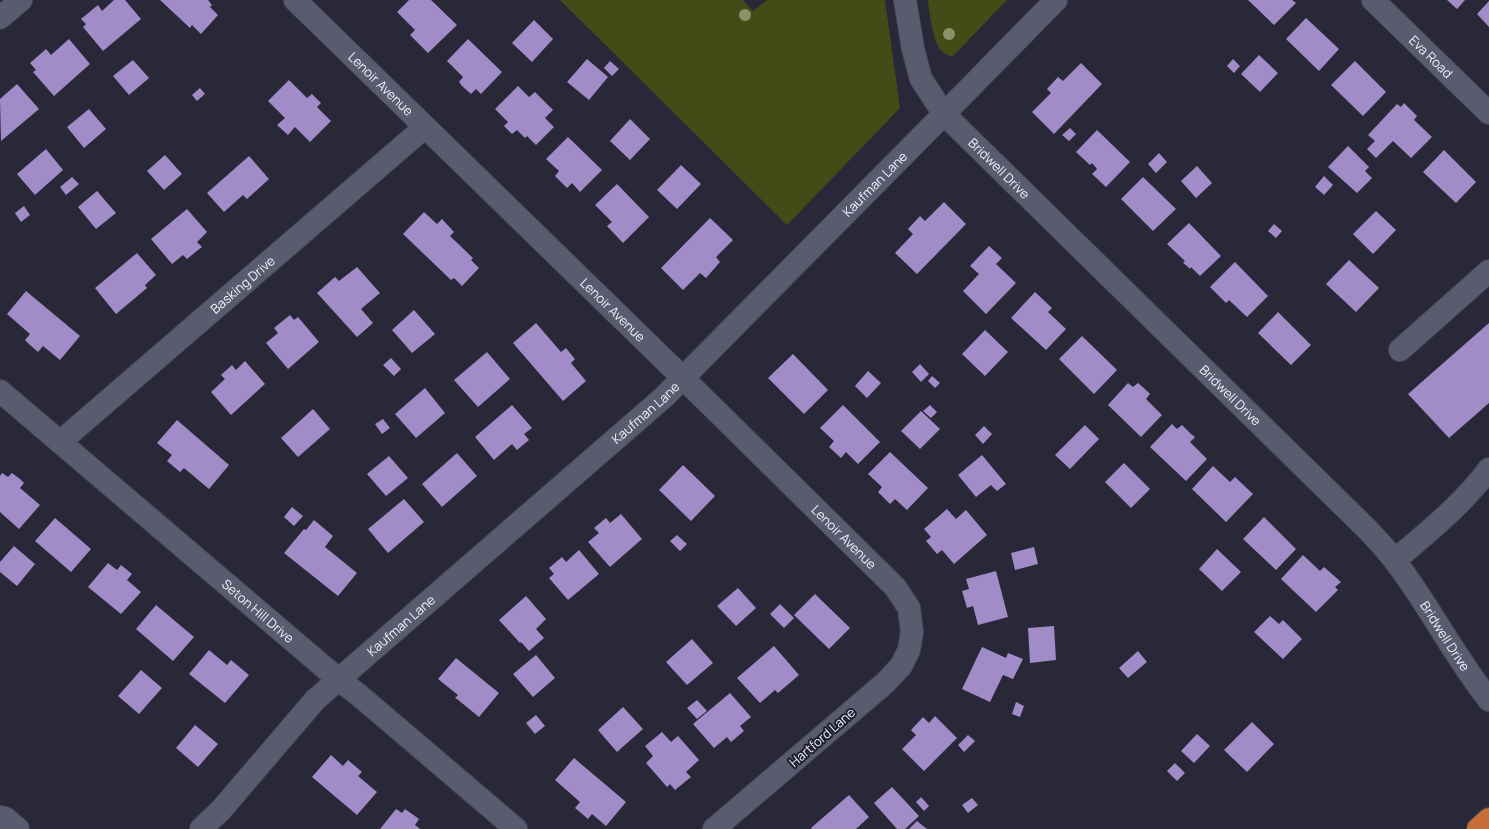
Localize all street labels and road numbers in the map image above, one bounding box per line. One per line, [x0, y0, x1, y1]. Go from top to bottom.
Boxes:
street label: Eva Road [1405, 31, 1457, 82]
street label: Lenoir Avenue [344, 48, 418, 120]
street label: Bridwell Drive [964, 134, 1034, 203]
street label: Kaufman Lane [838, 147, 911, 221]
street label: Basking Drive [206, 251, 279, 318]
street label: Lenoir Avenue [577, 274, 650, 346]
street label: Bridwell Drive [1196, 361, 1266, 430]
street label: Kaufman Lane [608, 378, 683, 448]
street label: Lenoir Avenue [808, 501, 881, 573]
street label: Seton Hill Drive [218, 575, 298, 647]
street label: Kaufman Lane [363, 591, 439, 660]
street label: Bridwell Drive [1416, 597, 1475, 675]
street label: Hartford Lane [785, 703, 859, 771]

